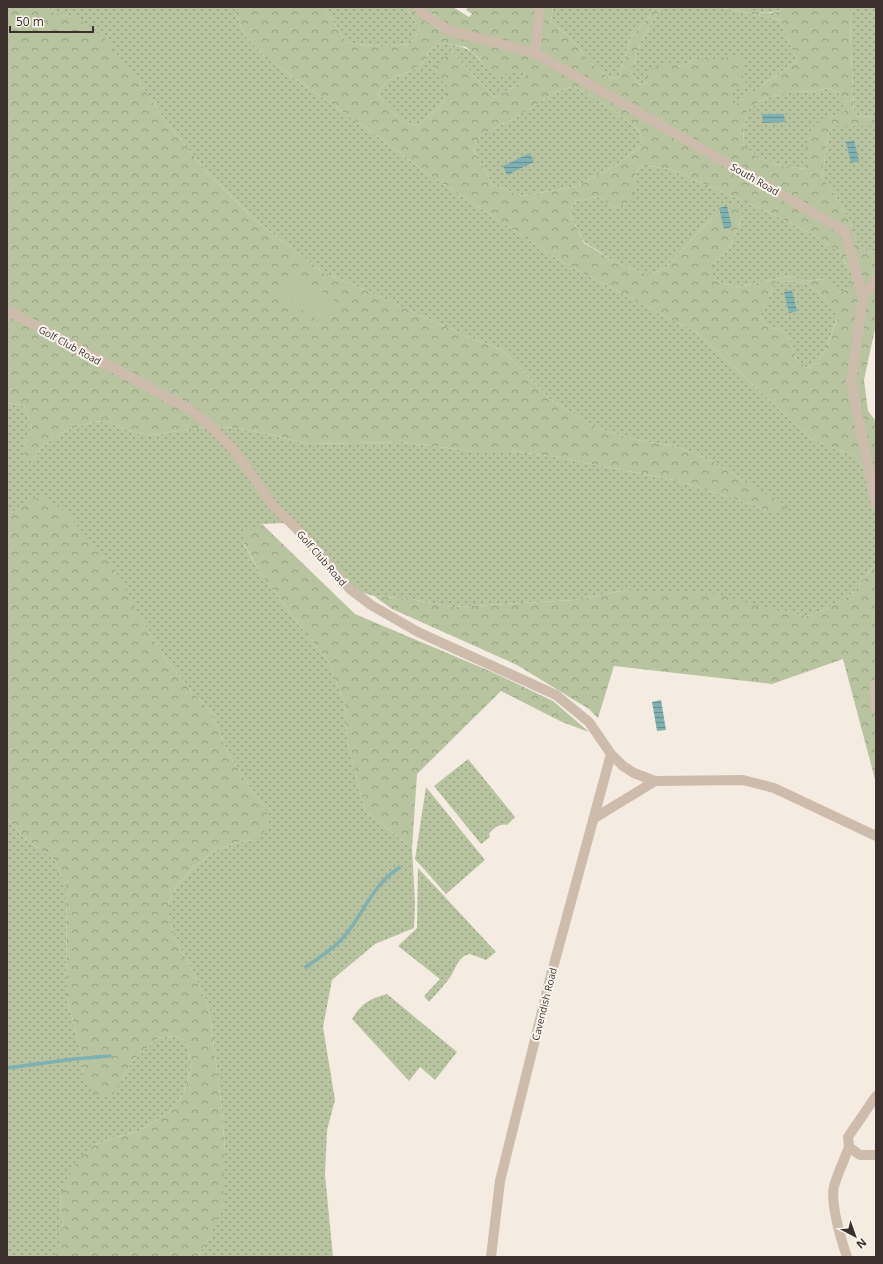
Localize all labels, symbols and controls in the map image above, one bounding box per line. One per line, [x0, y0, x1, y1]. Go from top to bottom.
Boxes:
scale bar [10, 8, 93, 34]
text: 50 m [16, 13, 44, 30]
street label: South Road [728, 159, 782, 199]
street label: Golf Club Road [36, 322, 104, 368]
street label: Golf Club Road [294, 527, 350, 589]
street label: Cavendish Road [528, 966, 560, 1042]
north arrow [835, 1216, 875, 1256]
text: N [854, 1235, 870, 1253]

